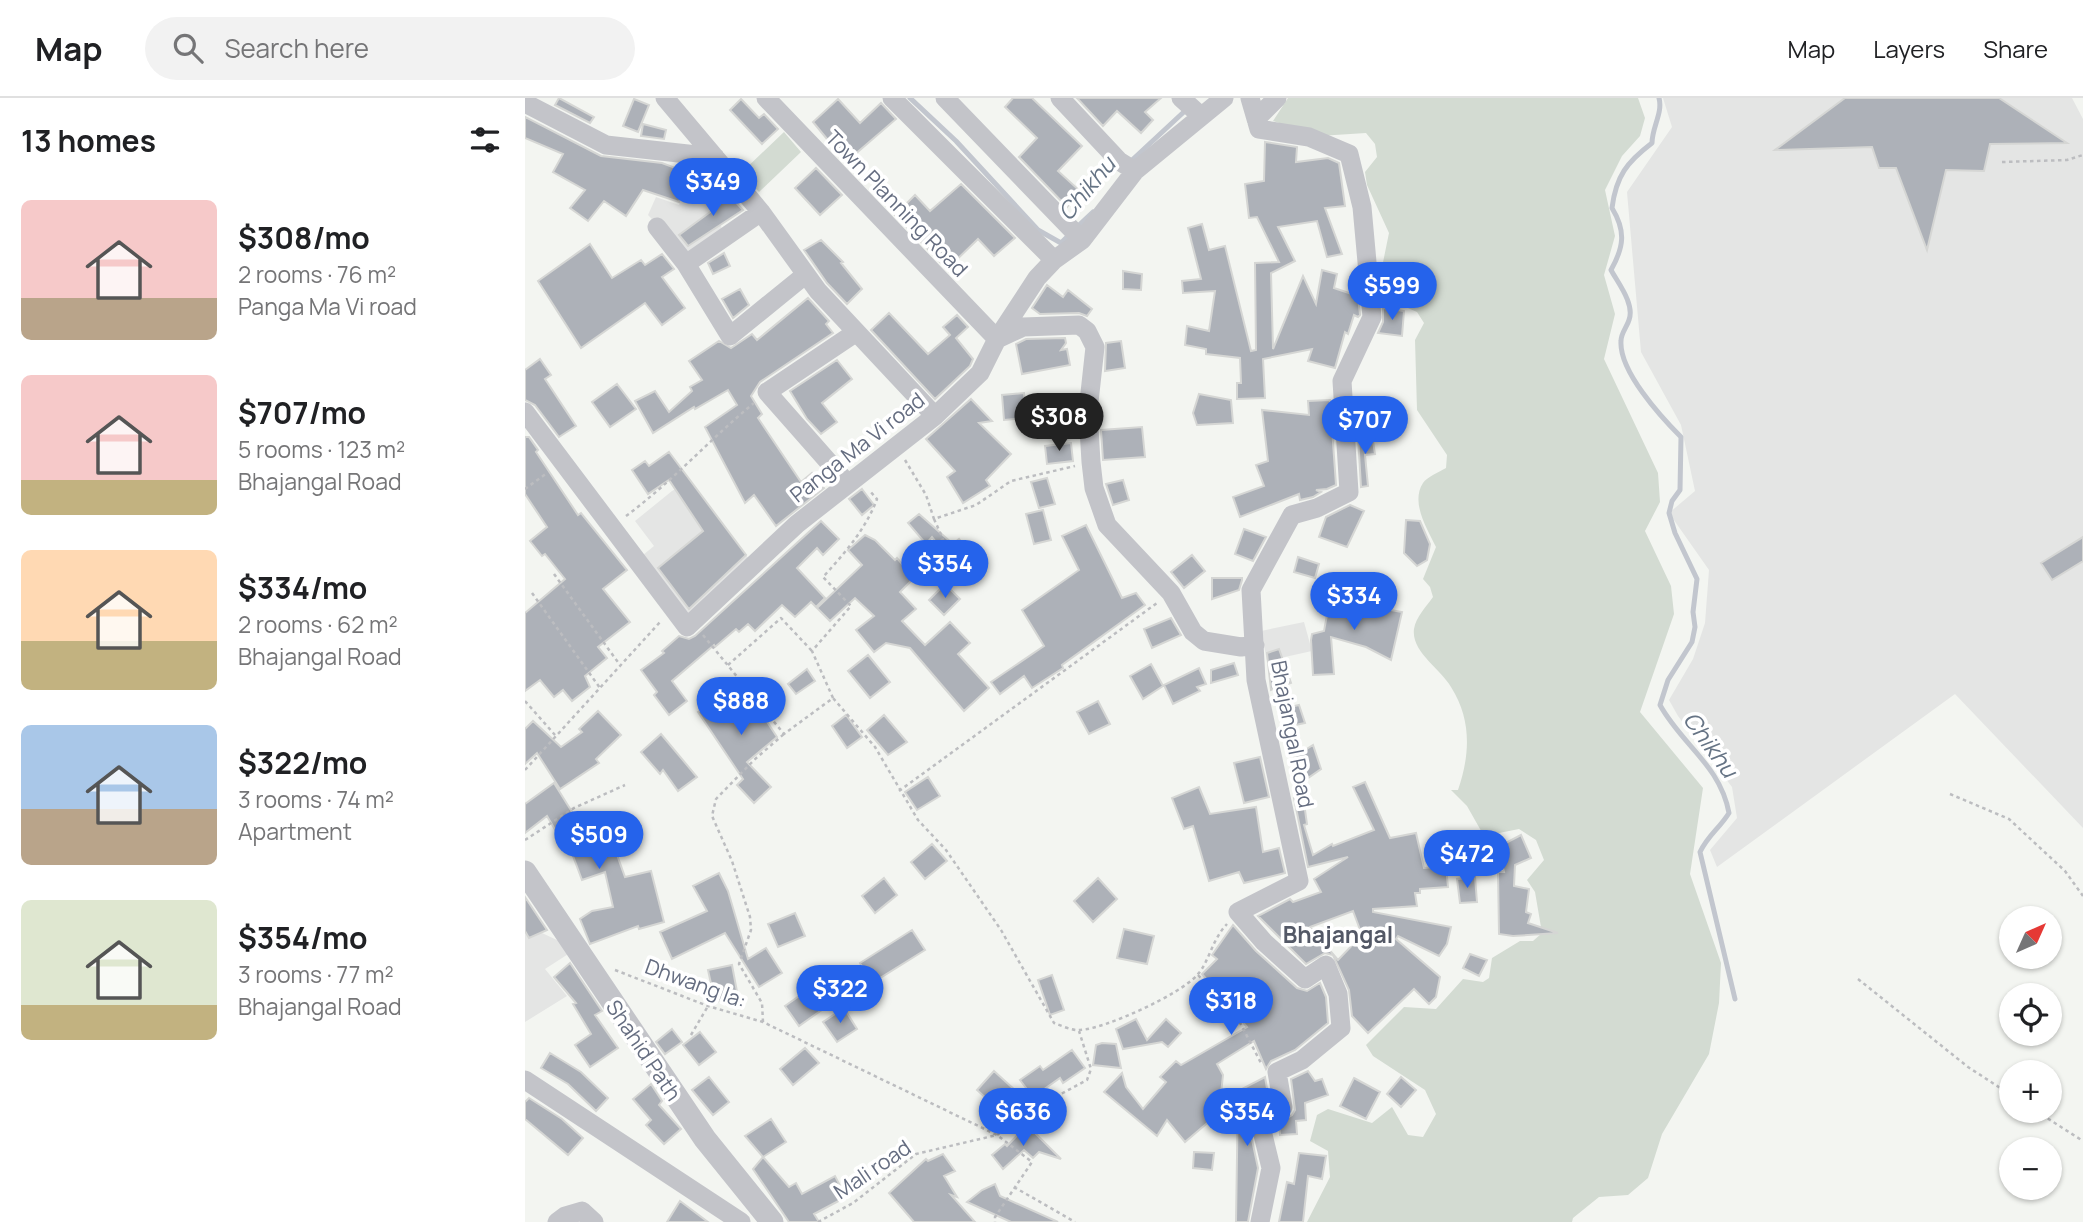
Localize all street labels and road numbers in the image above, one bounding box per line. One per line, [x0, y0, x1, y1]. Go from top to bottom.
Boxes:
street label: Town Planning Road [820, 124, 974, 282]
street label: Panga Ma Vi road [784, 386, 930, 508]
street label: Bhajangal Road [1265, 658, 1321, 810]
street label: Dhwang la: [642, 952, 750, 1014]
street label: Shahid Path [600, 994, 688, 1106]
street label: Mali road [828, 1133, 916, 1205]

